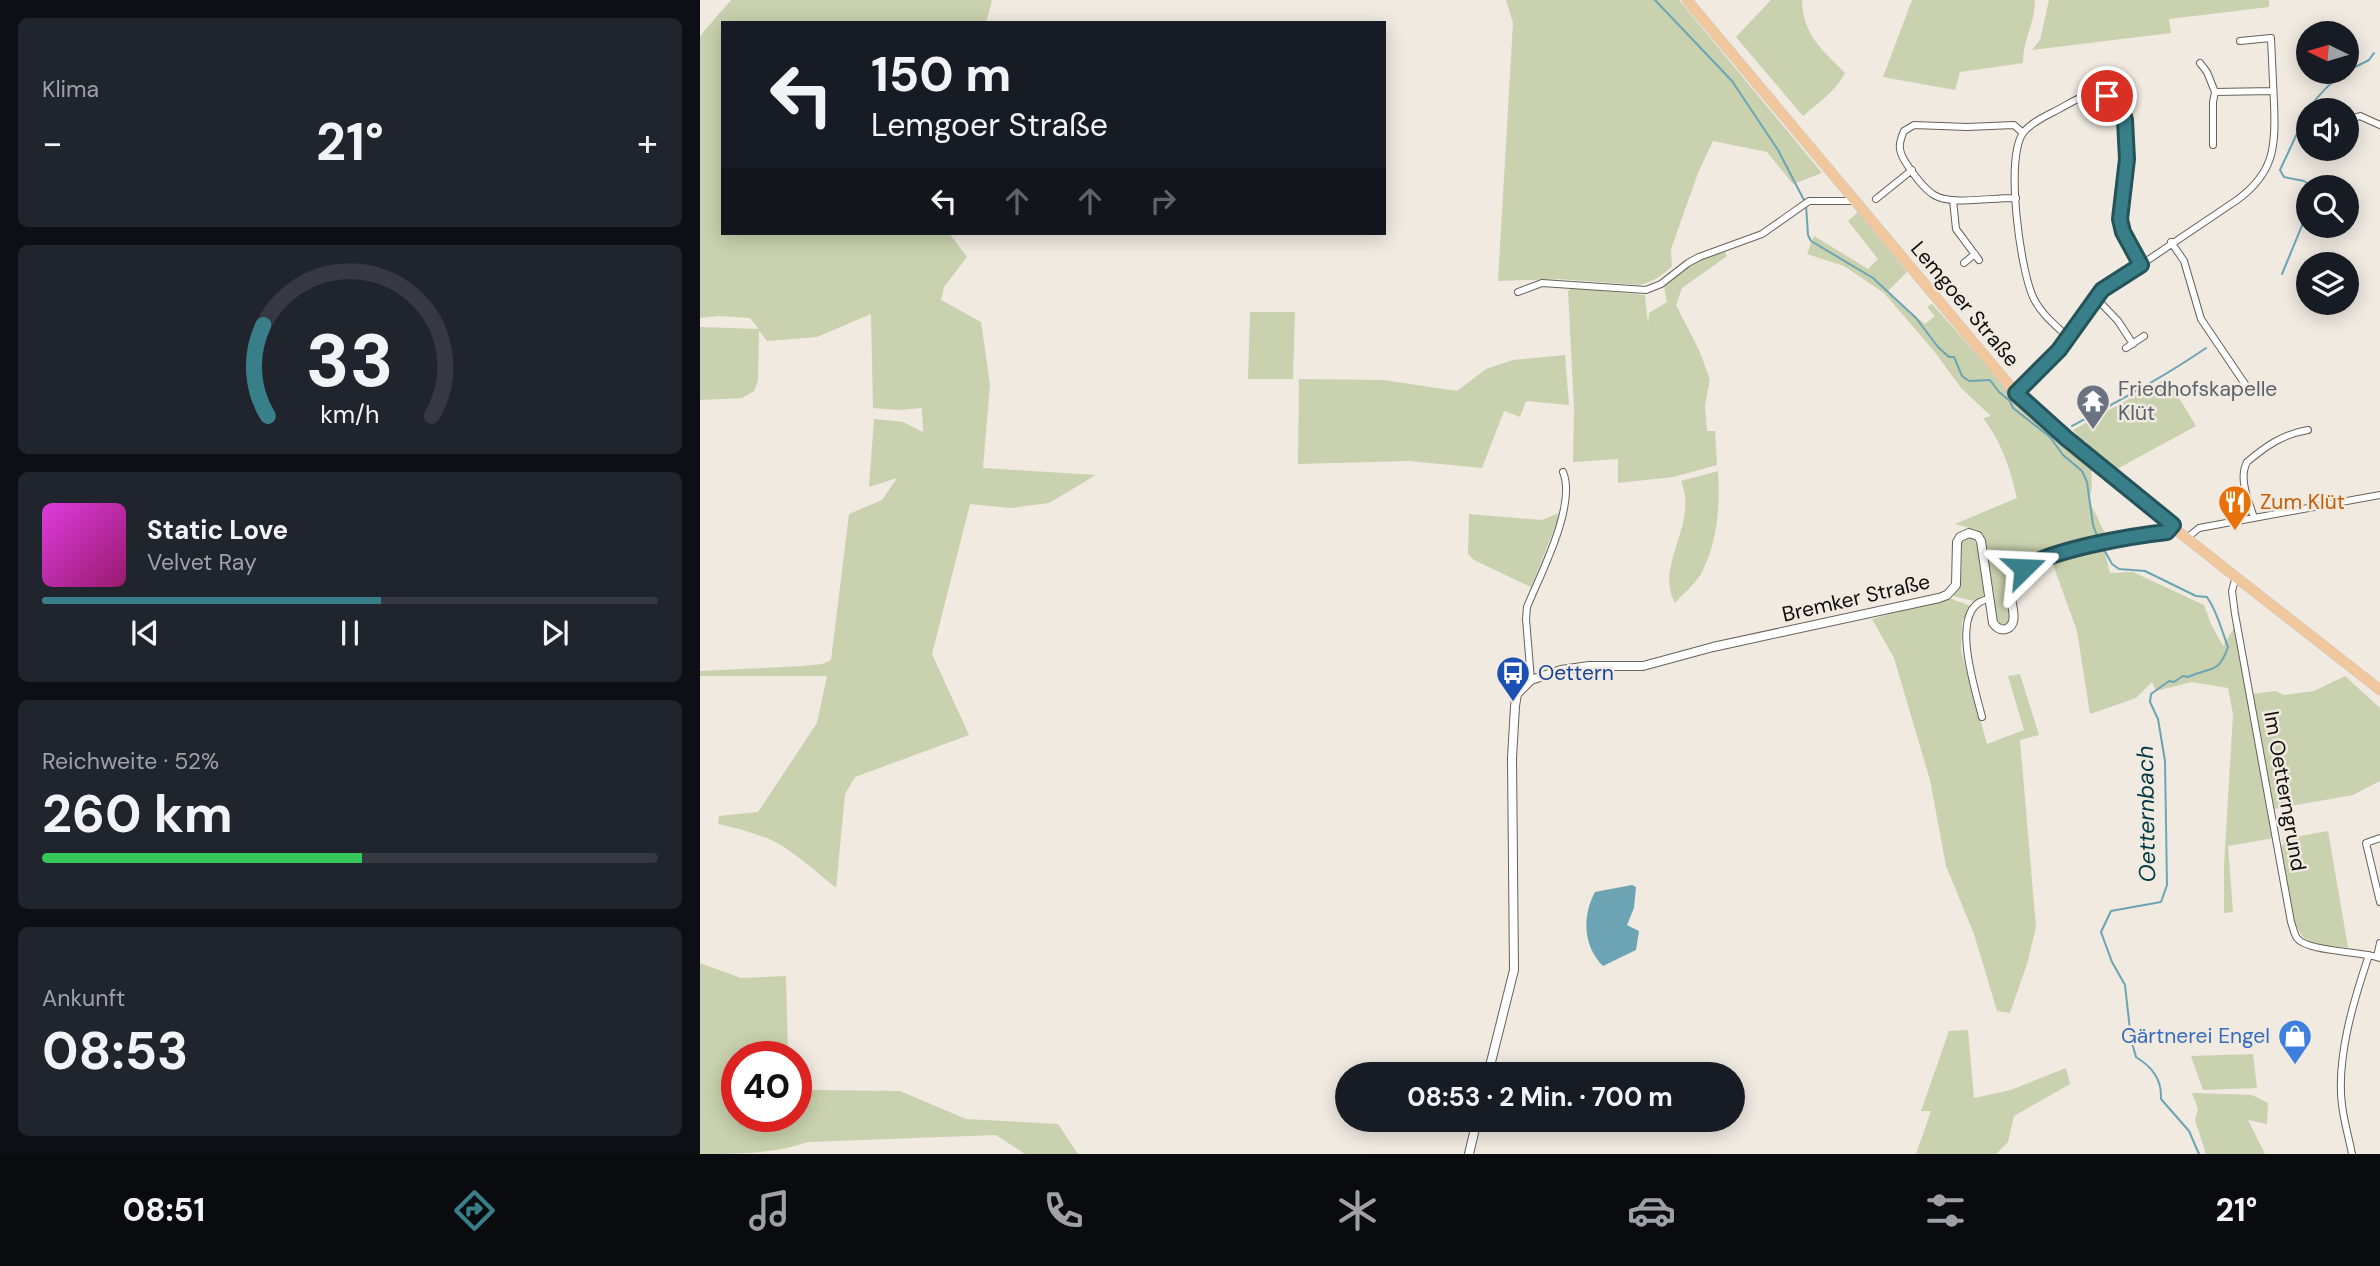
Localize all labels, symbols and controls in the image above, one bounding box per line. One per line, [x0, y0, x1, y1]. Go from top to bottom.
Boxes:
north arrow [2296, 21, 2359, 84]
map controls [2296, 21, 2359, 315]
text: 150 m [871, 42, 1011, 106]
icon: left [756, 49, 847, 140]
pin [2077, 66, 2137, 126]
text: Klima [42, 74, 99, 104]
icon: arrive [2088, 77, 2126, 115]
button: sound [2296, 98, 2359, 161]
text: Lemgoer Straße [871, 104, 1108, 146]
text: 21° [316, 108, 384, 176]
text: − [42, 118, 63, 168]
text: + [637, 118, 658, 168]
button: search [2296, 175, 2359, 238]
icon: left [925, 182, 963, 220]
icon: ahead [998, 182, 1036, 220]
icon: ahead [1071, 182, 1109, 220]
icon: right [1144, 182, 1182, 220]
street label: Lemgoer Straße [1904, 235, 2026, 373]
button: layers [2296, 252, 2359, 315]
text: 33 [306, 314, 394, 409]
place label: Friedhofskapelle Klüt [2118, 375, 2277, 427]
temple icon: Friedhofskapelle Klüt [2074, 382, 2112, 431]
text: km/h [320, 398, 380, 431]
restaurant icon: Zum Klüt [2216, 483, 2254, 532]
place label: Zum Klüt [2260, 488, 2345, 516]
text: Static Love [147, 513, 288, 547]
position arrow [1987, 531, 2061, 605]
text: Velvet Ray [147, 547, 257, 577]
street label: Bremker Straße [1779, 567, 1933, 629]
icon: previous [126, 614, 164, 652]
icon: pause [331, 614, 369, 652]
icon: next [536, 614, 574, 652]
bus stop icon: Oettern [1494, 654, 1532, 703]
place label: Oettern [1538, 659, 1614, 687]
street label: Im Oetterngrund [2257, 709, 2313, 873]
water label: Oetternbach [2130, 745, 2162, 883]
text: Reichweite · 52% [42, 746, 219, 776]
text: 260 km [42, 780, 233, 848]
text: Ankunft [42, 983, 125, 1013]
text: 08:53 [42, 1017, 188, 1085]
shop icon: Gärtnerei Engel [2276, 1017, 2314, 1066]
place label: Gärtnerei Engel [2121, 1022, 2270, 1050]
speed limit sign: 40 [721, 1041, 812, 1132]
text: 08:53 · 2 Min. · 700 m [1407, 1080, 1673, 1114]
icon: directions [450, 1186, 499, 1235]
icon: music [745, 1186, 794, 1235]
icon: phone [1039, 1186, 1088, 1235]
icon: climate [1333, 1186, 1382, 1235]
icon: car [1627, 1186, 1676, 1235]
icon: filters [1921, 1186, 1970, 1235]
text: 08:51 [123, 1189, 205, 1231]
text: 21° [2216, 1189, 2257, 1231]

